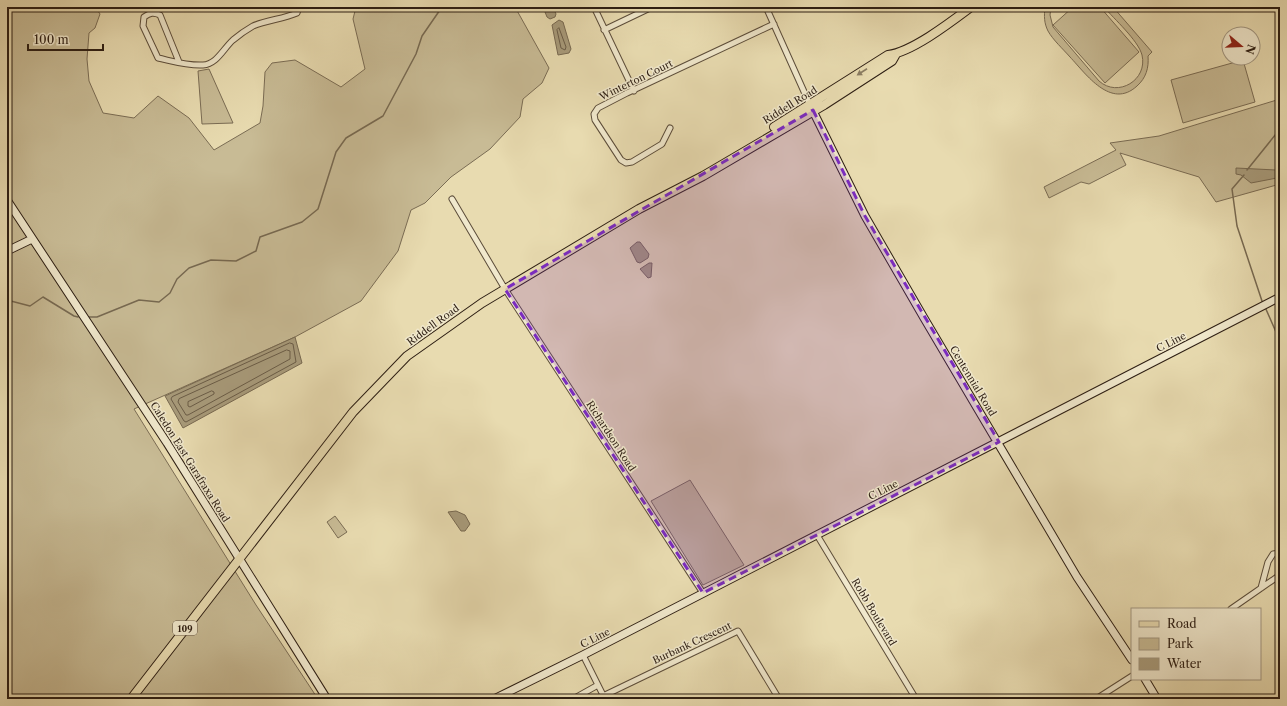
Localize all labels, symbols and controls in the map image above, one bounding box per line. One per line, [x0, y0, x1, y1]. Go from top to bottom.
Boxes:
scale bar [28, 26, 103, 52]
north arrow [1221, 26, 1261, 66]
text: 100 m [34, 32, 69, 47]
text: N [1242, 42, 1259, 56]
street label: Winterton Court [596, 56, 675, 104]
one-way arrow [856, 68, 868, 75]
street label: Riddell Road [760, 83, 820, 127]
street label: Riddell Road [404, 302, 462, 348]
street label: C Line [1154, 329, 1188, 355]
street label: Centennial Road [947, 343, 999, 419]
street label: Richardson Road [583, 398, 639, 474]
street label: Caledon East Garafraxa Road [148, 399, 232, 525]
street label: C Line [866, 477, 900, 503]
street label: Robb Boulevard [849, 576, 899, 648]
legend [1131, 608, 1261, 680]
text: Road [1167, 616, 1197, 631]
street label: Burbank Crescent [650, 619, 734, 667]
road number: 109 [173, 621, 197, 635]
street label: C Line [578, 625, 612, 651]
text: Park [1167, 636, 1194, 651]
text: Water [1166, 656, 1201, 671]

